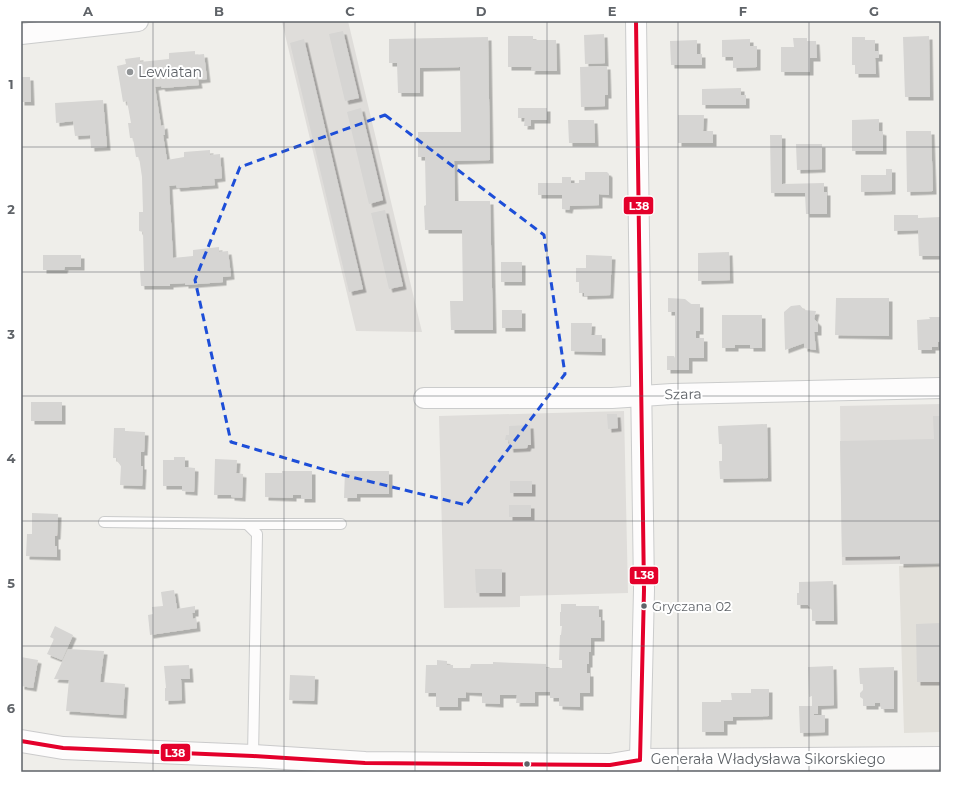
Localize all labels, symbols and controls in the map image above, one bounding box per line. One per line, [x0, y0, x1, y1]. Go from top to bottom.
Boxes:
text: A [82, 3, 94, 19]
text: B [214, 3, 224, 19]
text: C [345, 3, 355, 19]
text: D [476, 3, 487, 19]
text: E [608, 3, 617, 19]
text: F [739, 3, 747, 19]
text: G [869, 3, 879, 19]
place label: Lewiatan [138, 63, 202, 81]
marker: Lewiatan [125, 67, 135, 77]
text: 1 [8, 76, 14, 92]
line badge: L38 [623, 196, 654, 215]
text: L38 [629, 199, 649, 213]
text: 2 [7, 201, 15, 217]
text: 3 [6, 326, 15, 342]
street label: Szara [664, 385, 702, 403]
text: 4 [7, 450, 16, 466]
line badge: L38 [629, 566, 659, 585]
text: L38 [634, 568, 654, 582]
text: 5 [7, 575, 15, 591]
place label: Gryczana 02 [652, 598, 731, 614]
marker: Gryczana 02 [639, 601, 649, 611]
text: 6 [7, 700, 16, 716]
line badge: L38 [160, 743, 191, 762]
text: L38 [165, 746, 185, 760]
street label: Generała Władysława Sikorskiego [651, 750, 885, 768]
unlabelled marker [522, 759, 532, 769]

